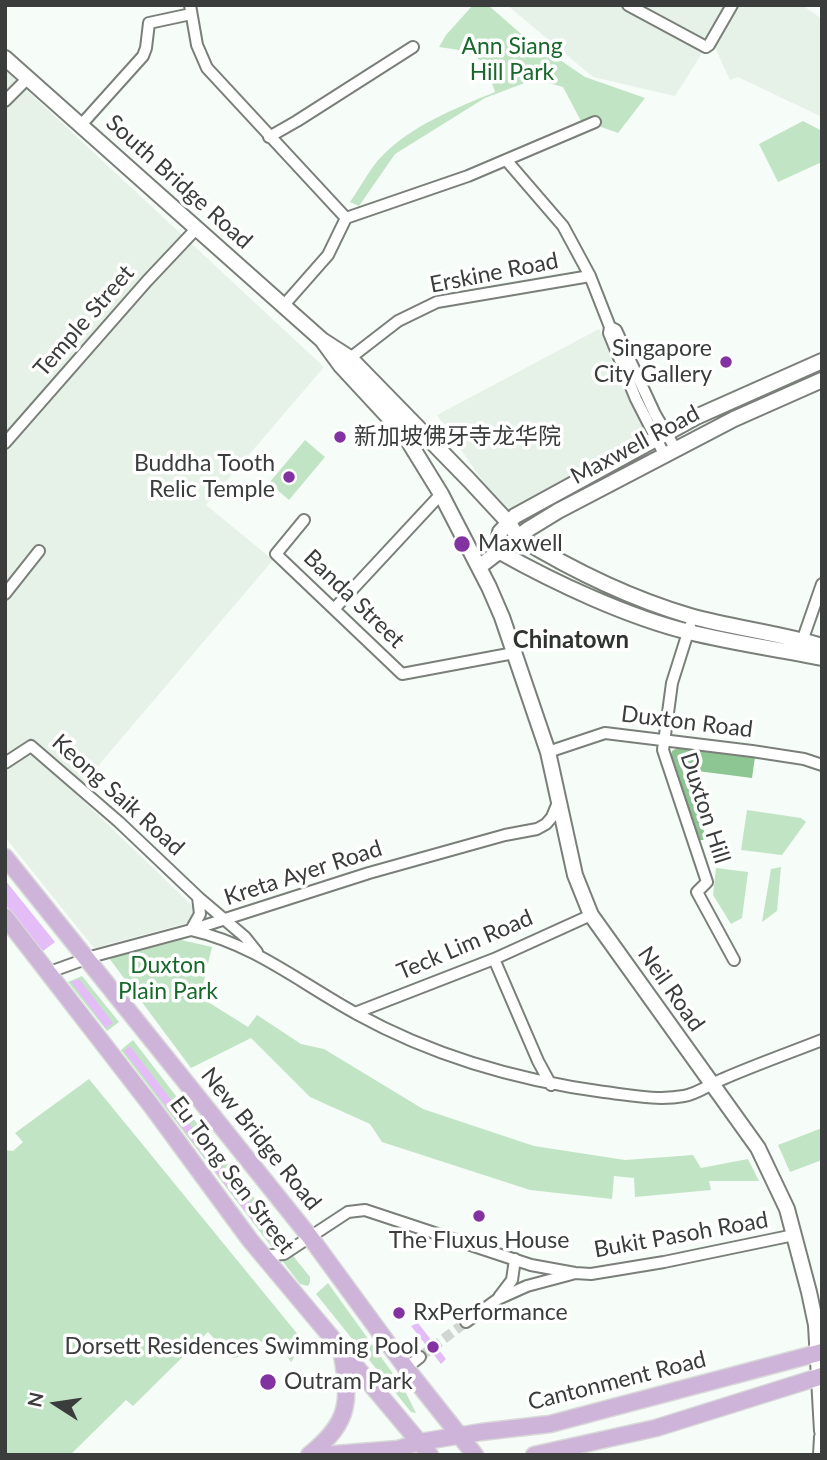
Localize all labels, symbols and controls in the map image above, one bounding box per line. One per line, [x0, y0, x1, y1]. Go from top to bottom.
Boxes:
park label: Ann Siang Hill Park [461, 33, 563, 87]
street label: South Bridge Road [100, 109, 258, 255]
street label: Erskine Road [427, 247, 561, 299]
street label: Temple Street [28, 260, 140, 382]
place label: Singapore City Gallery [594, 335, 712, 389]
marker: Singapore City Gallery [718, 354, 734, 370]
street label: Maxwell Road [566, 400, 704, 490]
place label: 新加坡佛牙寺龙华院 [354, 423, 561, 451]
marker: 新加坡佛牙寺龙华院 [332, 429, 348, 445]
place label: Buddha Tooth Relic Temple [134, 450, 275, 504]
marker: Buddha Tooth Relic Temple [281, 469, 297, 485]
place label: Maxwell [478, 530, 563, 558]
marker: Maxwell [452, 534, 472, 554]
street label: Banda Street [298, 544, 410, 654]
district label: Chinatown [513, 626, 629, 654]
street label: Duxton Road [620, 700, 754, 744]
street label: Keong Saik Road [46, 729, 190, 861]
street label: Duxton Hill [674, 749, 736, 867]
street label: Kreta Ayer Road [221, 834, 385, 912]
street label: Teck Lim Road [393, 904, 537, 986]
street label: Neil Road [632, 941, 710, 1037]
park label: Duxton Plain Park [118, 952, 218, 1006]
street label: New Bridge Road [195, 1062, 327, 1216]
street label: Eu Tong Sen Street [164, 1091, 300, 1259]
street label: Bukit Pasoh Road [592, 1206, 770, 1264]
marker: The Fluxus House [471, 1208, 487, 1224]
place label: The Fluxus House [389, 1227, 569, 1255]
place label: RxPerformance [413, 1299, 568, 1327]
marker: RxPerformance [391, 1305, 407, 1321]
place label: Dorsett Residences Swimming Pool [64, 1333, 419, 1361]
marker: Dorsett Residences Swimming Pool [425, 1339, 441, 1355]
street label: Cantonment Road [525, 1346, 709, 1416]
place label: Outram Park [284, 1368, 413, 1396]
north arrow [21, 1369, 91, 1439]
marker: Outram Park [258, 1372, 278, 1392]
text: N [22, 1390, 48, 1409]

